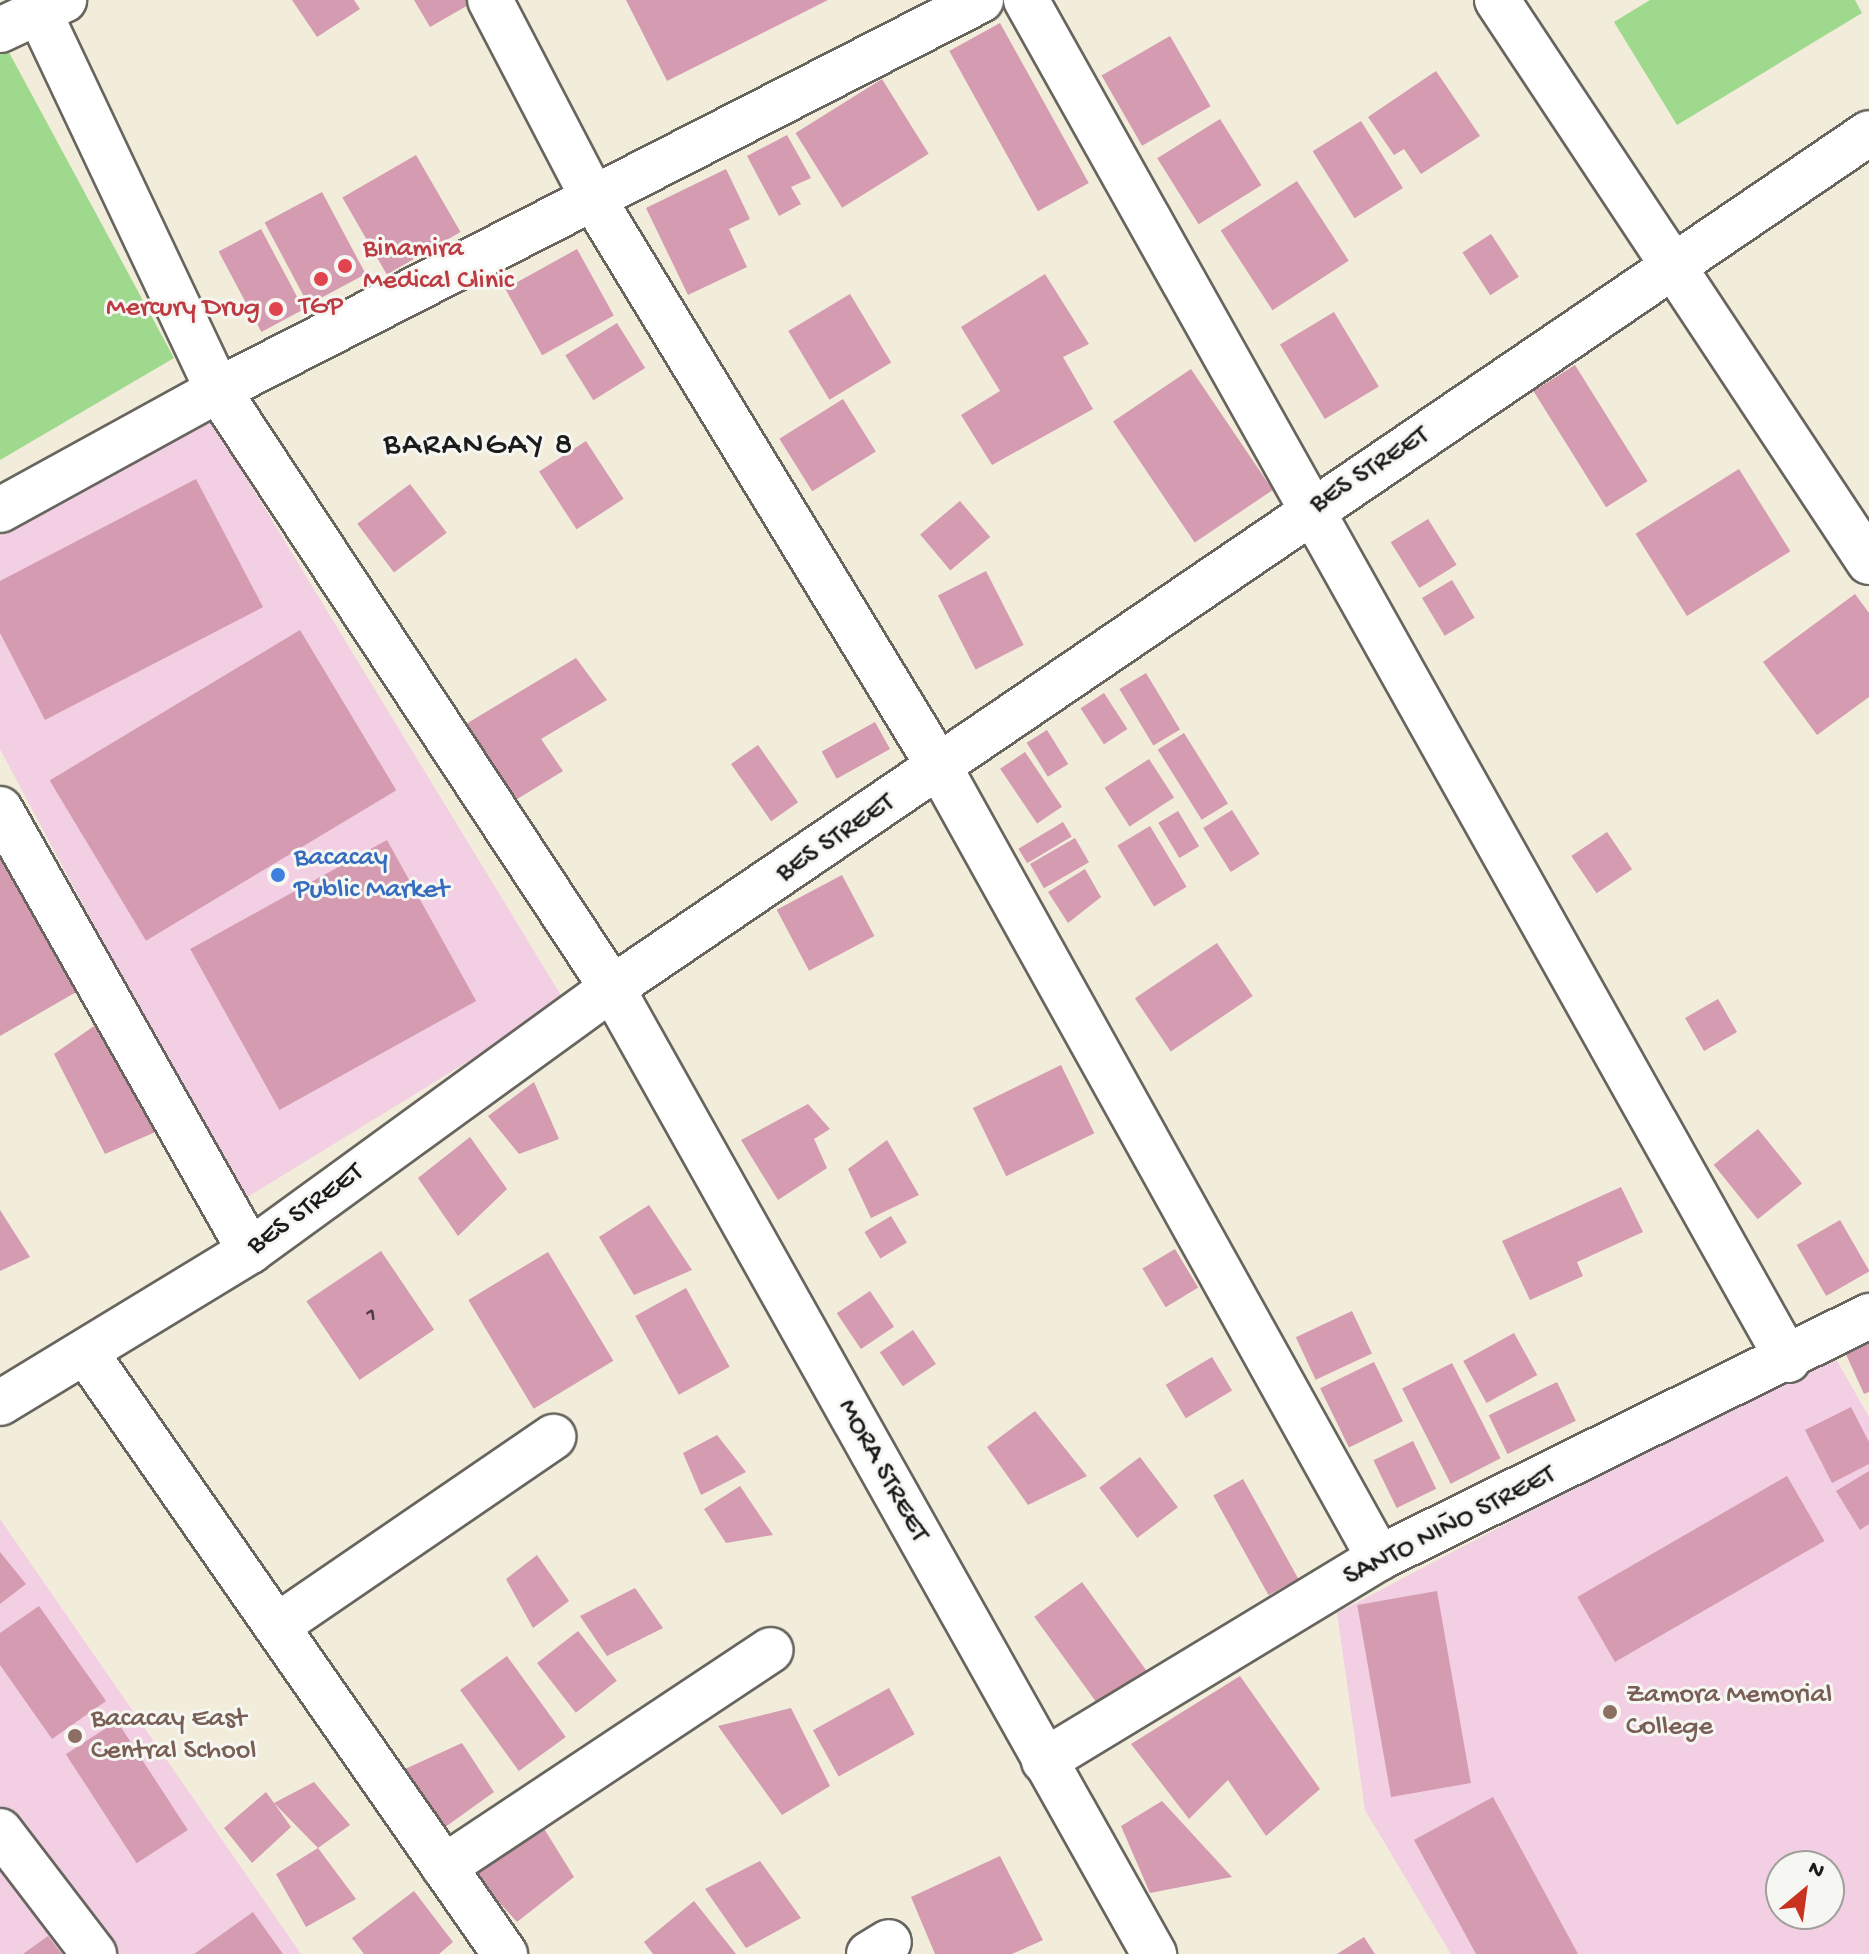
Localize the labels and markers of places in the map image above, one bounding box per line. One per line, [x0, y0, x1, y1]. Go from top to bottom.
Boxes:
place label: Binamira Medical Clinic [363, 233, 514, 299]
marker: Binamira Medical Clinic [334, 255, 356, 277]
marker: TGP [312, 270, 330, 288]
place label: TGP [299, 291, 343, 325]
place label: Mercury Drug [106, 292, 260, 326]
marker: Mercury Drug [267, 300, 285, 318]
place label: Bacacay Public Market [294, 842, 449, 908]
marker: Bacacay Public Market [269, 866, 287, 884]
place label: Zamora Memorial College [1626, 1679, 1832, 1745]
place label: Bacacay East Central School [91, 1703, 256, 1769]
marker: Zamora Memorial College [1601, 1703, 1619, 1721]
marker: Bacacay East Central School [66, 1727, 84, 1745]

